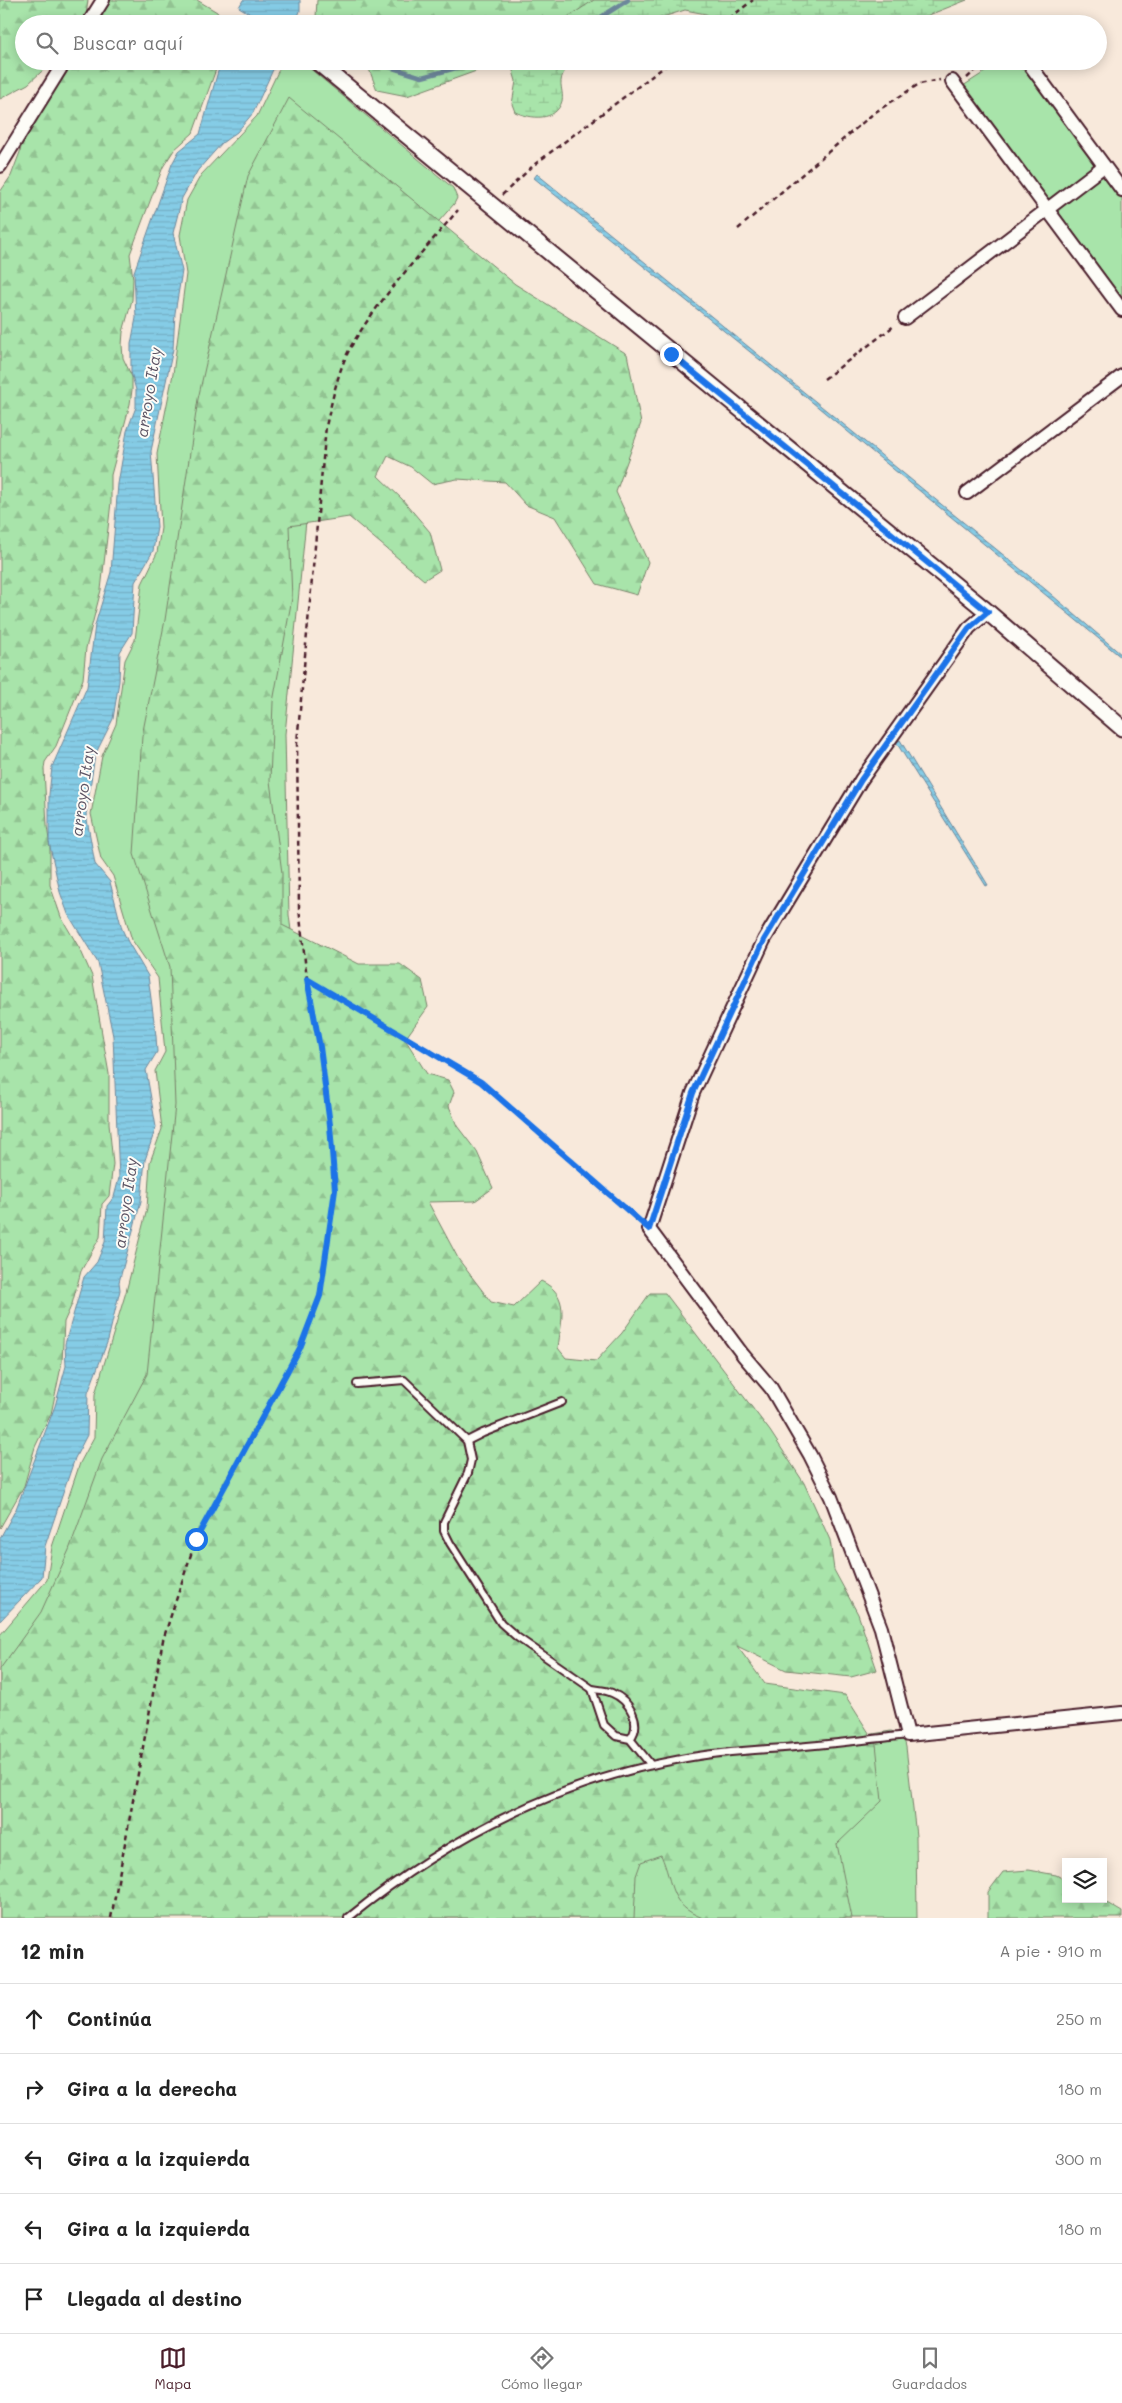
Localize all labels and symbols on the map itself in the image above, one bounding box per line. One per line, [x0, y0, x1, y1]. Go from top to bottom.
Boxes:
route end [660, 343, 683, 366]
water label: arroyo Itay [131, 345, 166, 439]
water label: arroyo Itay [65, 744, 99, 837]
water label: arroyo Itay [108, 1156, 142, 1249]
route start [185, 1528, 208, 1551]

